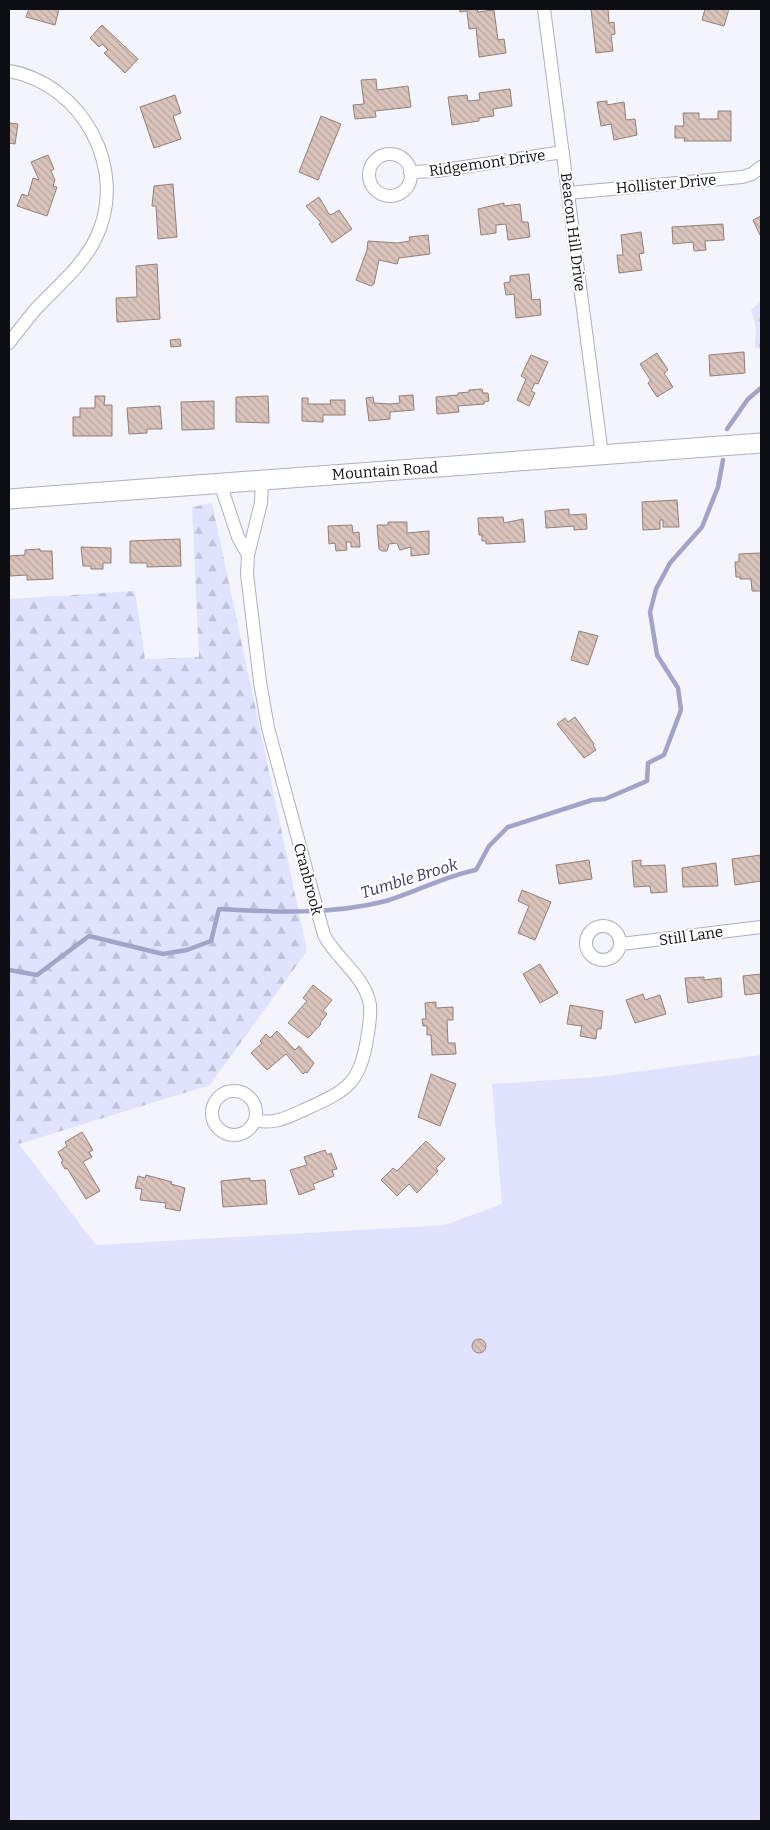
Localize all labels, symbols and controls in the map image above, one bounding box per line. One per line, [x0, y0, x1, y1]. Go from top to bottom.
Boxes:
street label: Ridgemont Drive [428, 146, 546, 180]
street label: Hollister Drive [615, 171, 717, 197]
street label: Beacon Hill Drive [557, 172, 589, 292]
street label: Mountain Road [331, 458, 439, 484]
street label: Cranbrook [290, 841, 326, 917]
water label: Tumble Brook [358, 855, 460, 902]
street label: Still Lane [658, 923, 724, 949]

